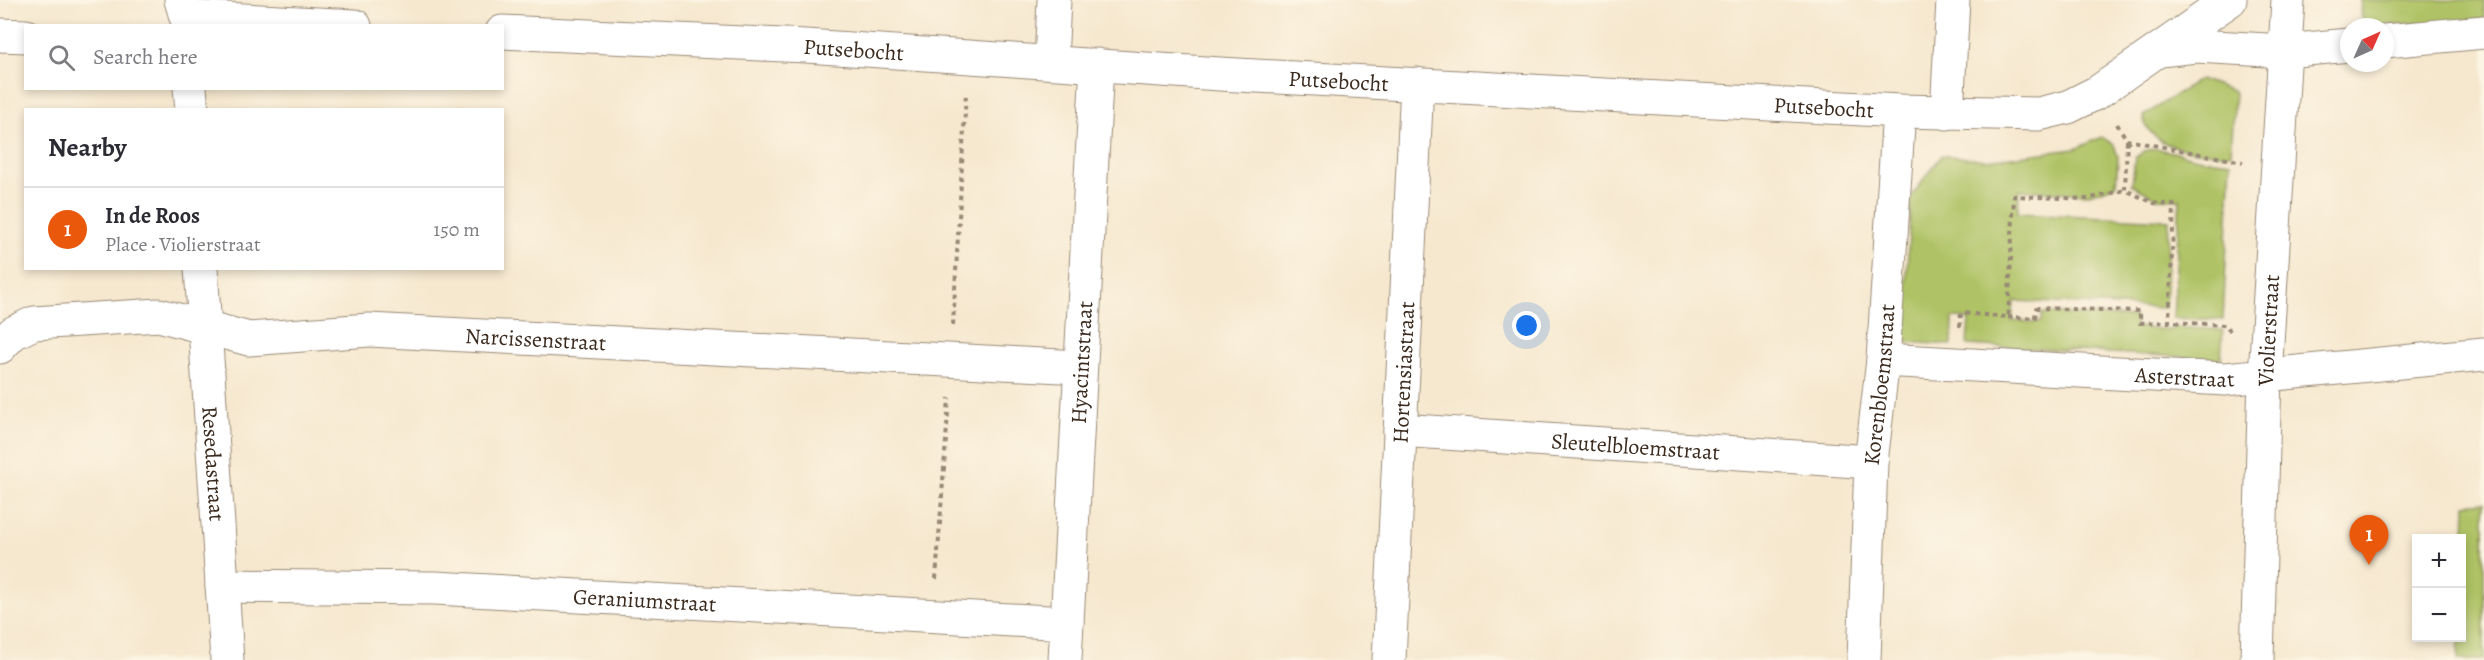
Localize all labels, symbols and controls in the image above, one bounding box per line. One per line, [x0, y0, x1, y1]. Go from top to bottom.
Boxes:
north arrow [2340, 18, 2394, 72]
search box [24, 24, 504, 90]
street label: Putsebocht [802, 32, 905, 69]
icon: search [45, 41, 78, 74]
text: Search here [93, 42, 198, 72]
street label: Putsebocht [1288, 64, 1390, 99]
street label: Putsebocht [1773, 90, 1875, 126]
text: Nearby [48, 130, 127, 165]
text: In de Roos [105, 201, 200, 231]
text: 1 [64, 216, 71, 243]
text: 150 m [433, 216, 480, 243]
text: Place · Violierstraat [105, 231, 261, 258]
street label: Violierstraat [2251, 274, 2287, 387]
street label: Hyacintstraat [1064, 300, 1100, 425]
street label: Hortensiastraat [1386, 301, 1422, 444]
street label: Korenbloemstraat [1857, 303, 1903, 467]
your location [1512, 311, 1541, 340]
street label: Narcissenstraat [464, 321, 607, 358]
street label: Asterstraat [2133, 360, 2236, 395]
street label: Resedastraat [194, 405, 232, 522]
street label: Sleutelbloemstraat [1550, 426, 1721, 468]
pin: 1 [2350, 516, 2388, 565]
map controls [2412, 534, 2466, 642]
button: + [2412, 534, 2466, 588]
street label: Geraniumstraat [572, 582, 717, 620]
button: − [2412, 588, 2466, 642]

